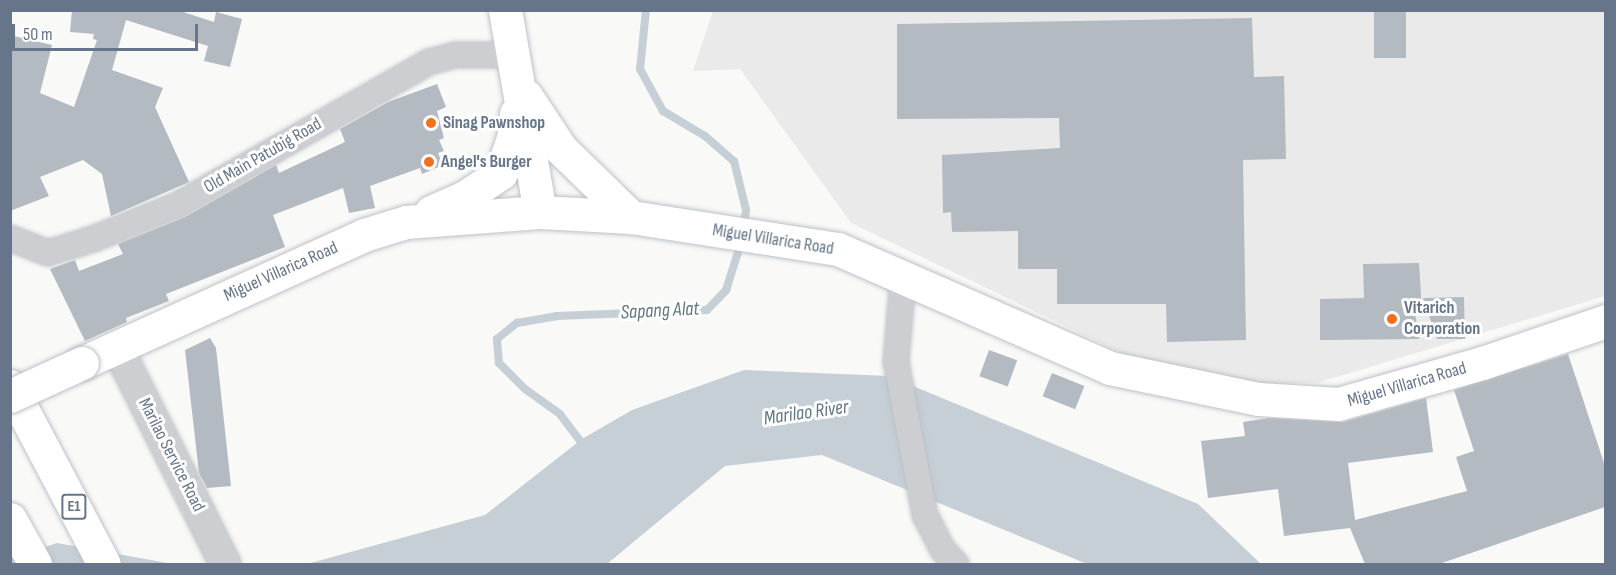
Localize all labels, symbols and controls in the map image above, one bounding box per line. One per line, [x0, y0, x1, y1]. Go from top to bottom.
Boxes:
scale bar [15, 12, 201, 50]
text: 50 m [23, 24, 53, 45]
place label: Sinag Pawnshop [443, 112, 545, 134]
street label: Old Main Patubig Road [200, 114, 326, 198]
marker: Sinag Pawnshop [424, 116, 438, 130]
place label: Angel's Burger [441, 151, 532, 173]
marker: Angel's Burger [422, 155, 436, 169]
street label: Miguel Villarica Road [711, 220, 835, 260]
street label: Miguel Villarica Road [221, 237, 341, 307]
water label: Sapang Alat [620, 297, 700, 325]
place label: Vitarich Corporation [1404, 298, 1480, 340]
marker: Vitarich Corporation [1385, 312, 1399, 326]
street label: Miguel Villarica Road [1345, 358, 1469, 412]
street label: Marilao Service Road [133, 395, 209, 515]
water label: Marilao River [762, 395, 850, 431]
road number: E1 [60, 494, 88, 520]

